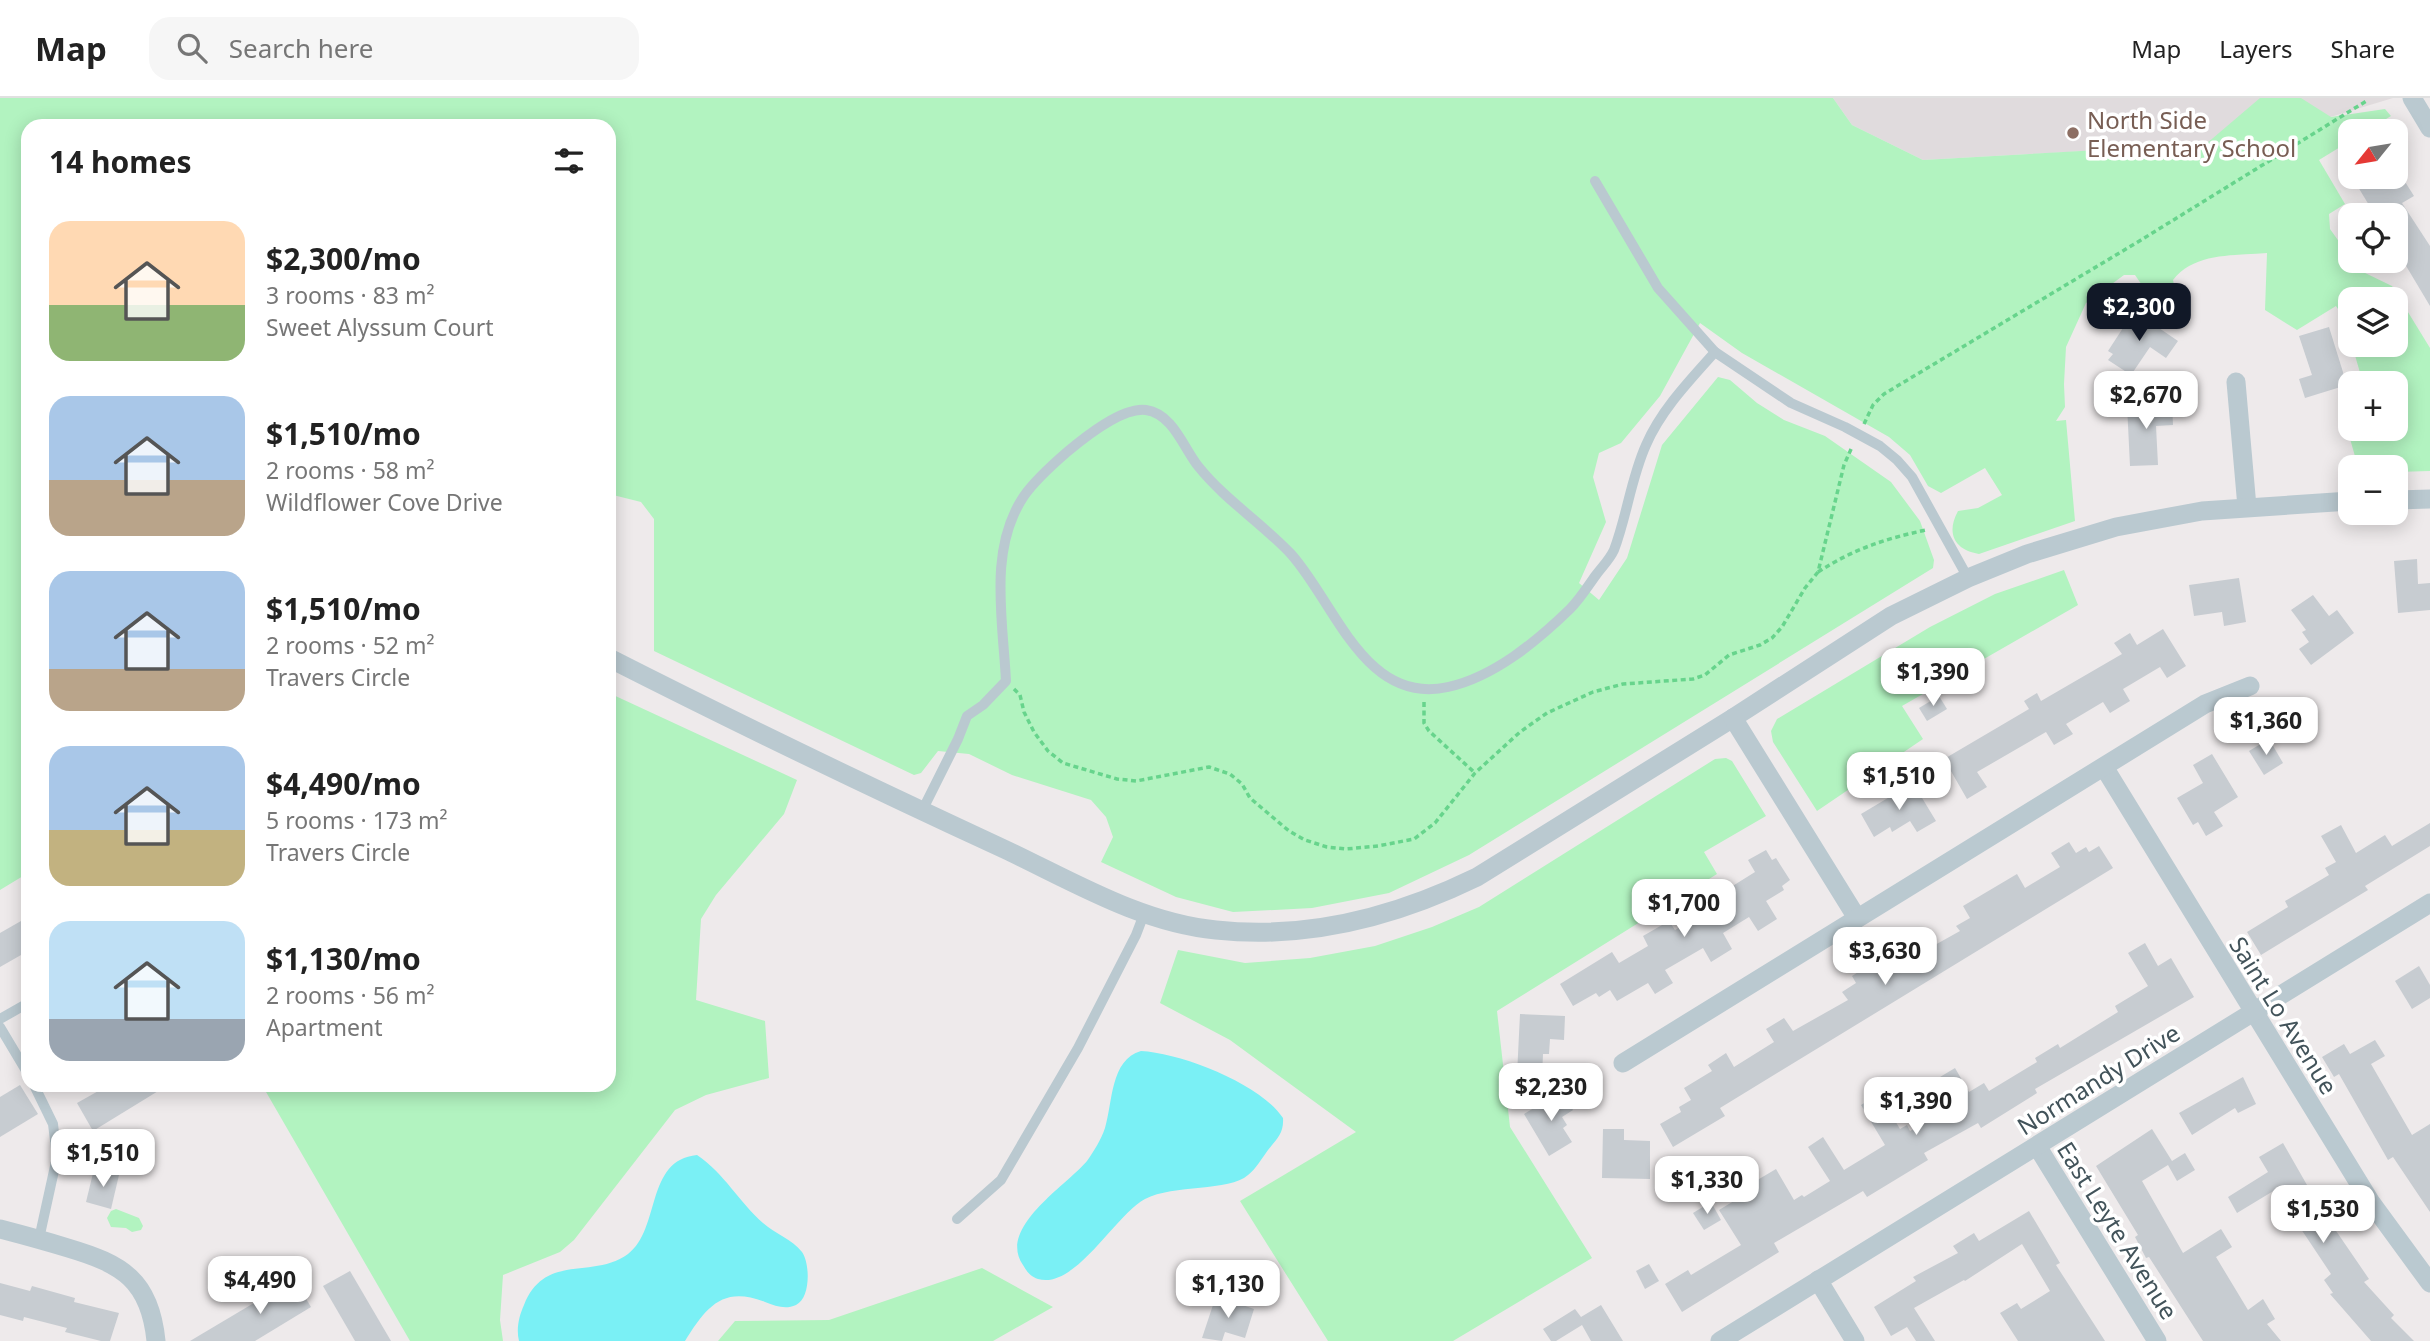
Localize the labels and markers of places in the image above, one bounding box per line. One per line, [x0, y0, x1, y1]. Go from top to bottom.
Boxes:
place label: North Side Elementary School [2087, 103, 2296, 164]
marker: North Side Elementary School [2065, 125, 2081, 141]
pin: $2,300 [2082, 284, 2196, 343]
pin: $2,670 [2089, 372, 2203, 431]
pin: $1,390 [1876, 648, 1990, 708]
pin: $1,360 [2209, 698, 2323, 757]
pin: $1,510 [1842, 752, 1956, 812]
pin: $1,700 [1627, 880, 1741, 939]
pin: $3,630 [1828, 928, 1942, 987]
pin: $2,230 [1494, 1063, 1608, 1123]
pin: $1,390 [1859, 1077, 1973, 1137]
pin: $1,510 [46, 1130, 160, 1189]
pin: $1,330 [1650, 1156, 1764, 1216]
pin: $1,530 [2266, 1186, 2380, 1245]
pin: $4,490 [203, 1256, 317, 1316]
pin: $1,130 [1171, 1260, 1285, 1320]

